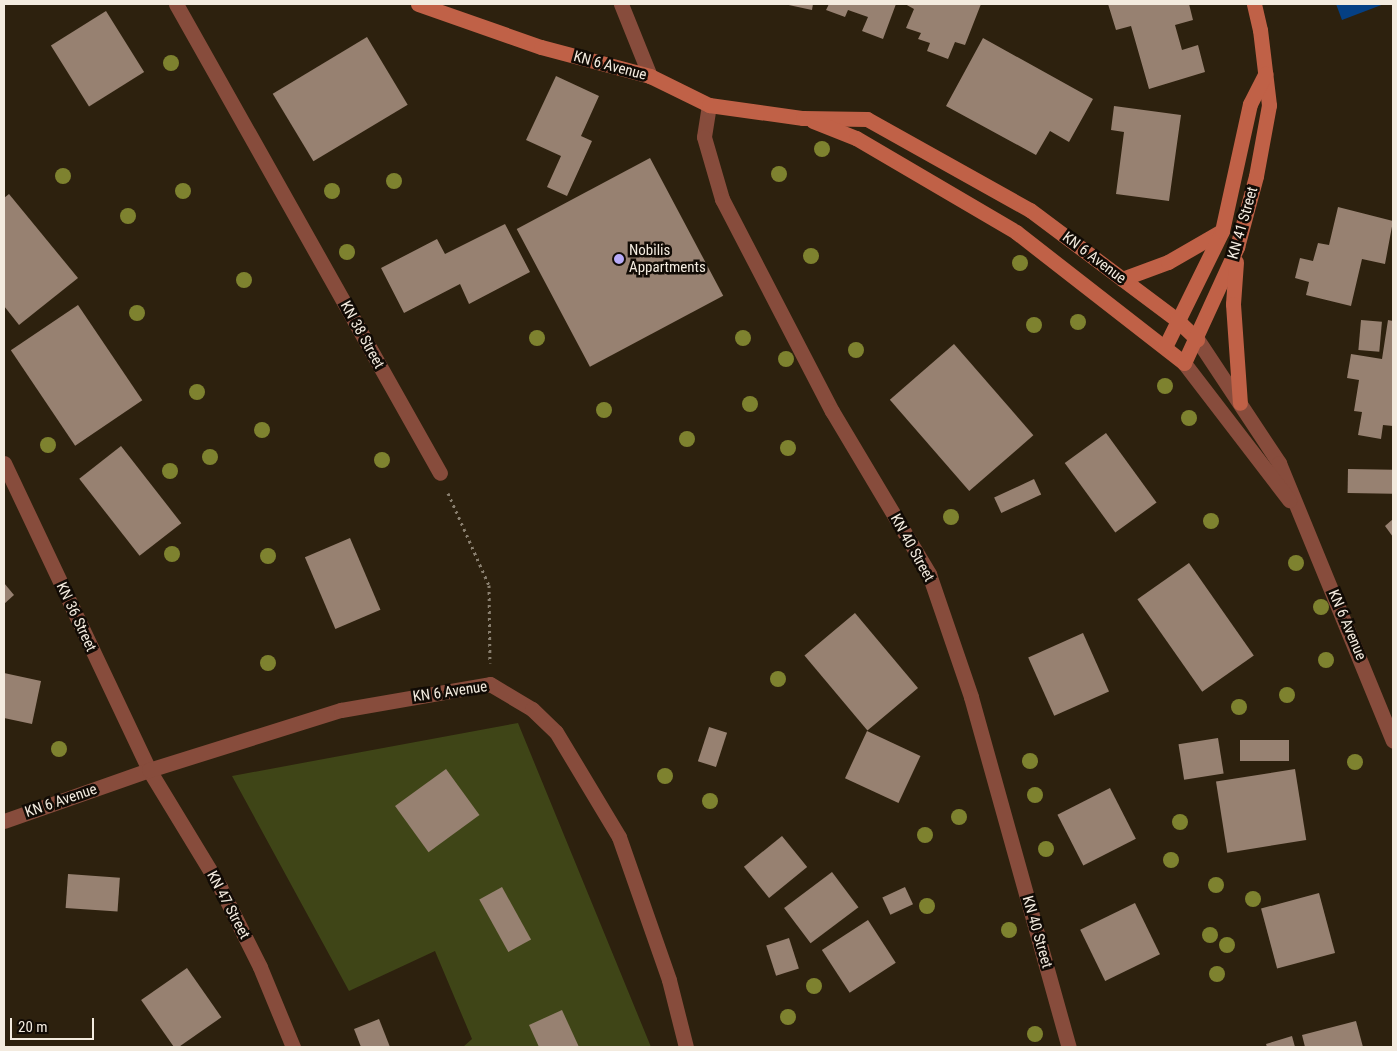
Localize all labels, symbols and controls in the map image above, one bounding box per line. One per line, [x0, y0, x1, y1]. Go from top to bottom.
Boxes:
street label: KN 6 Avenue [571, 48, 649, 84]
street label: KN 41 Street [1224, 185, 1262, 261]
street label: KN 6 Avenue [1059, 228, 1129, 288]
place label: Nobilis Appartments [629, 241, 706, 276]
marker: Nobilis Appartments [613, 253, 625, 265]
street label: KN 38 Street [336, 298, 388, 372]
street label: KN 40 Street [886, 511, 938, 585]
street label: KN 36 Street [52, 580, 100, 654]
street label: KN 6 Avenue [1324, 587, 1370, 663]
street label: KN 6 Avenue [412, 678, 488, 706]
street label: KN 6 Avenue [23, 780, 99, 822]
street label: KN 47 Street [203, 868, 253, 942]
street label: KN 40 Street [1018, 894, 1056, 970]
scale bar [12, 1008, 96, 1040]
text: 20 m [18, 1018, 48, 1036]

